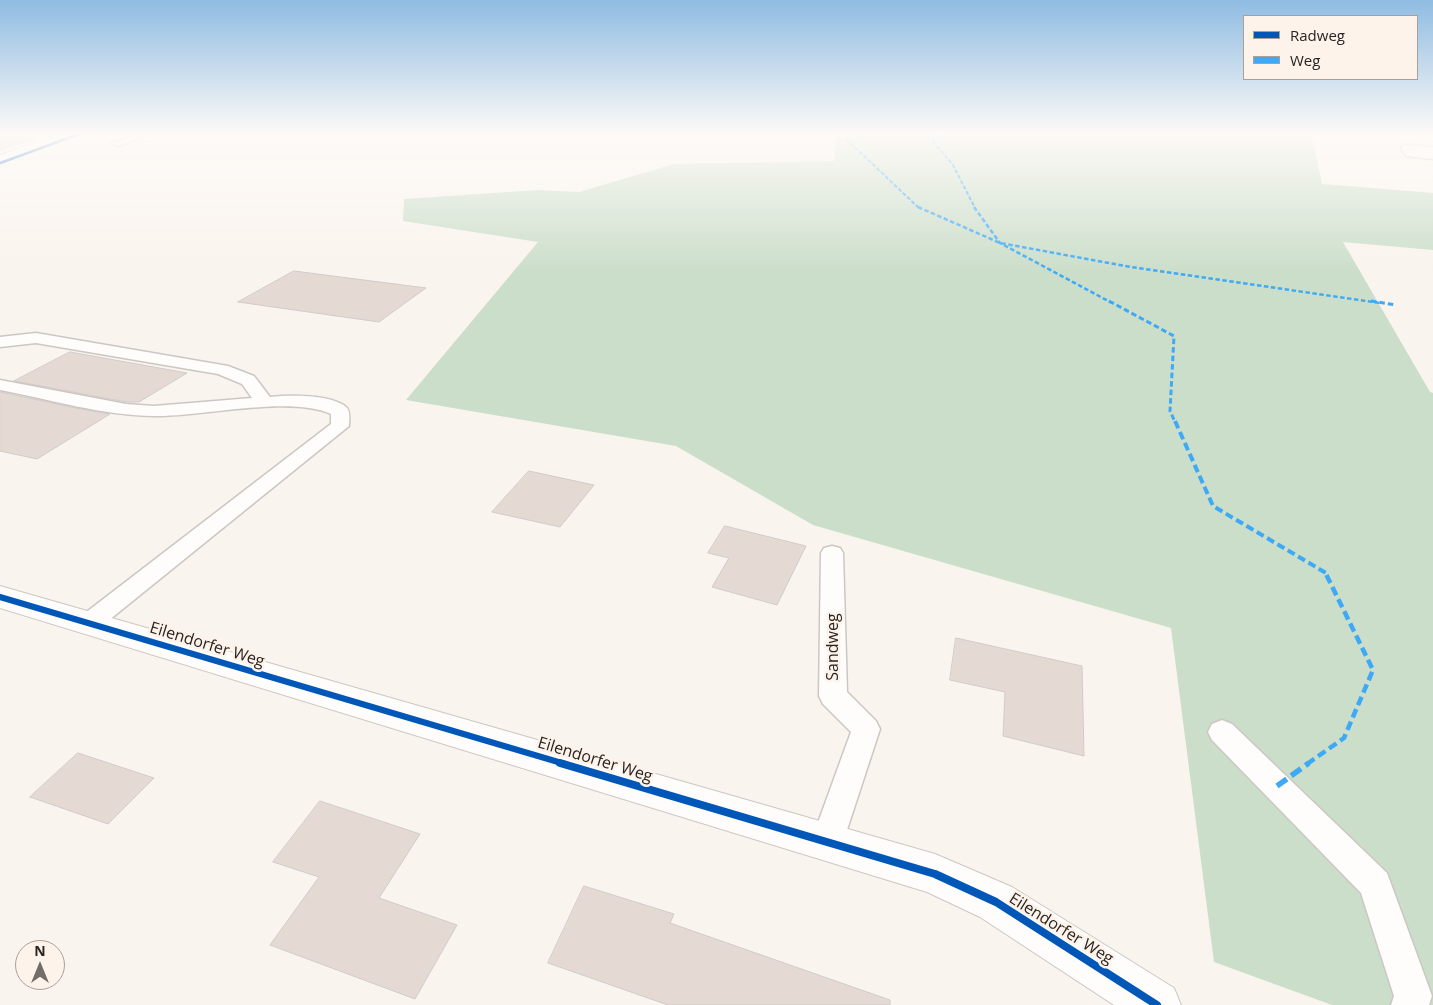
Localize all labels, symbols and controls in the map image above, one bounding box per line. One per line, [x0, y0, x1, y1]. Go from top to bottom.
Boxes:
legend [1243, 15, 1418, 80]
text: Radweg [1290, 25, 1345, 45]
text: Weg [1290, 50, 1320, 70]
street label: Sandweg [823, 613, 843, 681]
street label: Eilendorfer Weg [147, 618, 267, 672]
street label: Eilendorfer Weg [535, 733, 655, 787]
street label: Eilendorfer Weg [1005, 889, 1117, 969]
north arrow [15, 940, 65, 990]
text: N [34, 941, 46, 960]

